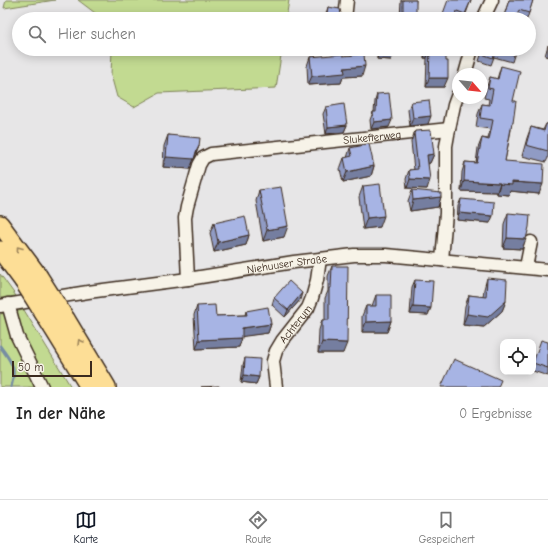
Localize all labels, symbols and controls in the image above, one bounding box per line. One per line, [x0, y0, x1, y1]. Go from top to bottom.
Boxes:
search box [12, 12, 536, 56]
icon: search [26, 23, 48, 45]
text: Hier suchen [58, 25, 136, 43]
north arrow [452, 68, 488, 104]
street label: Slukefterweg [343, 128, 402, 147]
one-way arrow [17, 247, 24, 254]
street label: Niehuuser Straße [246, 252, 328, 276]
street label: Achterum [276, 302, 314, 346]
one-way arrow [78, 339, 85, 346]
map controls [500, 339, 536, 375]
button: locate [500, 339, 536, 375]
scale bar [12, 359, 92, 378]
text: 50 m [18, 361, 43, 374]
text: In der Nähe [16, 404, 105, 423]
text: 0 Ergebnisse [459, 406, 532, 421]
tab: Karte [74, 509, 98, 546]
tab: Route [245, 509, 271, 546]
tab: Gespeichert [418, 509, 474, 546]

